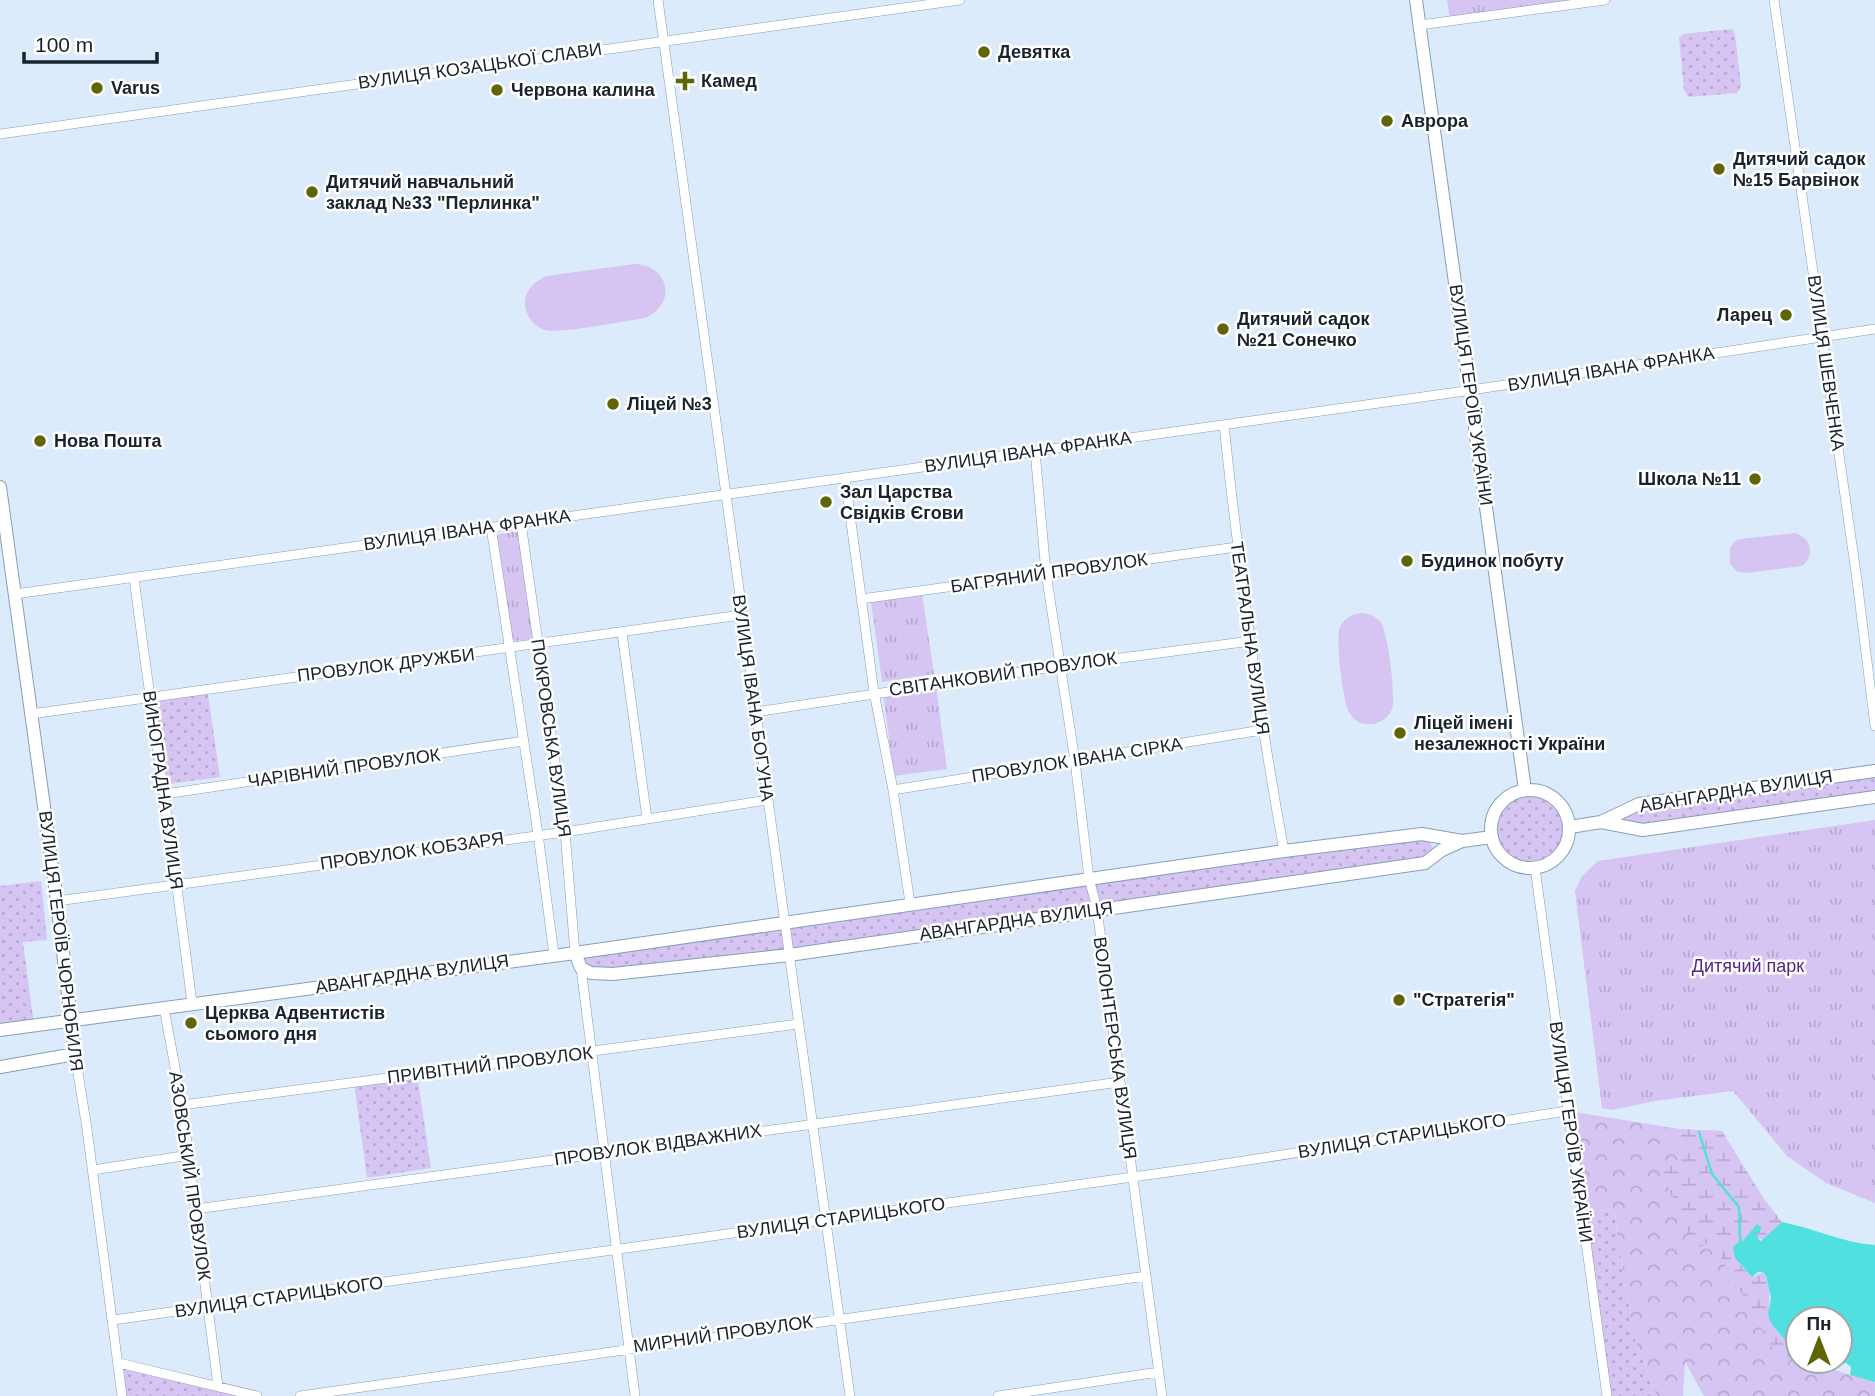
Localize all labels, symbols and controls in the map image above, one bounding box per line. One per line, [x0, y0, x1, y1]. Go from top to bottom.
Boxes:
scale bar [24, 21, 158, 65]
text: 100 m [35, 33, 93, 56]
street label: ВУЛИЦЯ КОЗАЦЬКОЇ СЛАВИ [357, 39, 603, 93]
place label: Девятка [998, 42, 1071, 62]
marker: Девятка [976, 44, 992, 60]
marker: Камед [675, 71, 695, 91]
place label: Камед [701, 71, 758, 91]
place label: Varus [111, 78, 160, 98]
marker: Varus [89, 80, 105, 96]
place label: Червона калина [511, 80, 656, 100]
marker: Червона калина [489, 82, 505, 98]
place label: Аврора [1401, 111, 1469, 131]
marker: Аврора [1379, 113, 1395, 129]
place label: Дитячий садок №15 Барвінок [1733, 149, 1866, 190]
marker: Дитячий садок №15 Барвінок [1711, 161, 1727, 177]
place label: Дитячий навчальний заклад №33 "Перлинка" [326, 172, 540, 213]
marker: Дитячий навчальний заклад №33 "Перлинка" [304, 184, 320, 200]
street label: ВУЛИЦЯ ШЕВЧЕНКА [1804, 274, 1848, 452]
street label: ВУЛИЦЯ ГЕРОЇВ УКРАЇНИ [1446, 283, 1496, 507]
place label: Ларец [1717, 305, 1772, 325]
marker: Ларец [1778, 307, 1794, 323]
place label: Дитячий садок №21 Сонечко [1237, 309, 1370, 350]
marker: Дитячий садок №21 Сонечко [1215, 321, 1231, 337]
street label: ВУЛИЦЯ ІВАНА ФРАНКА [1506, 343, 1716, 395]
place label: Ліцей №3 [627, 394, 712, 414]
marker: Ліцей №3 [605, 396, 621, 412]
street label: ВУЛИЦЯ ІВАНА ФРАНКА [923, 428, 1133, 476]
place label: Нова Пошта [54, 431, 163, 451]
marker: Нова Пошта [32, 433, 48, 449]
place label: Школа №11 [1638, 469, 1741, 489]
marker: Школа №11 [1747, 471, 1763, 487]
place label: Зал Царства Свідків Єгови [840, 482, 964, 523]
marker: Зал Царства Свідків Єгови [818, 494, 834, 510]
street label: ВУЛИЦЯ ІВАНА ФРАНКА [362, 506, 572, 554]
street label: ТЕАТРАЛЬНА ВУЛИЦЯ [1227, 540, 1273, 736]
street label: БАГРЯНИЙ ПРОВУЛОК [949, 548, 1149, 597]
place label: Будинок побуту [1421, 551, 1564, 571]
marker: Будинок побуту [1399, 553, 1415, 569]
street label: ВУЛИЦЯ ІВАНА БОГУНА [729, 593, 777, 803]
street label: ПОКРОВСЬКА ВУЛИЦЯ [527, 638, 575, 838]
street label: ПРОВУЛОК ДРУЖБИ [296, 644, 476, 686]
street label: СВІТАНКОВИЙ ПРОВУЛОК [888, 647, 1119, 700]
street label: ВИНОГРАДНА ВУЛИЦЯ [139, 689, 187, 891]
place label: Ліцей імені незалежності України [1414, 713, 1605, 754]
marker: Ліцей імені незалежності України [1392, 725, 1408, 741]
street label: ПРОВУЛОК ІВАНА СІРКА [970, 733, 1184, 787]
street label: ЧАРІВНИЙ ПРОВУЛОК [246, 744, 442, 791]
street label: АВАНГАРДНА ВУЛИЦЯ [1638, 766, 1834, 816]
street label: ВУЛИЦЯ ГЕРОЇВ ЧОРНОБИЛЯ [35, 810, 87, 1072]
street label: ПРОВУЛОК КОБЗАРЯ [319, 828, 505, 874]
street label: АВАНГАРДНА ВУЛИЦЯ [918, 898, 1114, 944]
street label: ВОЛОНТЕРСЬКА ВУЛИЦЯ [1089, 935, 1141, 1161]
street label: АВАНГАРДНА ВУЛИЦЯ [314, 951, 510, 997]
park label: Дитячий парк [1692, 956, 1804, 976]
place label: "Стратегія" [1413, 990, 1515, 1010]
marker: "Стратегія" [1391, 992, 1407, 1008]
place label: Церква Адвентистів сьомого дня [205, 1003, 385, 1044]
marker: Церква Адвентистів сьомого дня [183, 1015, 199, 1031]
street label: ВУЛИЦЯ ГЕРОЇВ УКРАЇНИ [1546, 1020, 1596, 1244]
street label: ПРИВІТНИЙ ПРОВУЛОК [386, 1041, 594, 1088]
street label: АЗОВСЬКИЙ ПРОВУЛОК [165, 1070, 216, 1282]
street label: ВУЛИЦЯ СТАРИЦЬКОГО [1297, 1110, 1507, 1162]
street label: ПРОВУЛОК ВІДВАЖНИХ [553, 1121, 763, 1169]
street label: ВУЛИЦЯ СТАРИЦЬКОГО [736, 1193, 946, 1243]
street label: ВУЛИЦЯ СТАРИЦЬКОГО [174, 1272, 384, 1322]
north arrow [1784, 1305, 1854, 1375]
street label: МИРНИЙ ПРОВУЛОК [632, 1310, 814, 1356]
text: Пн [1806, 1313, 1832, 1334]

